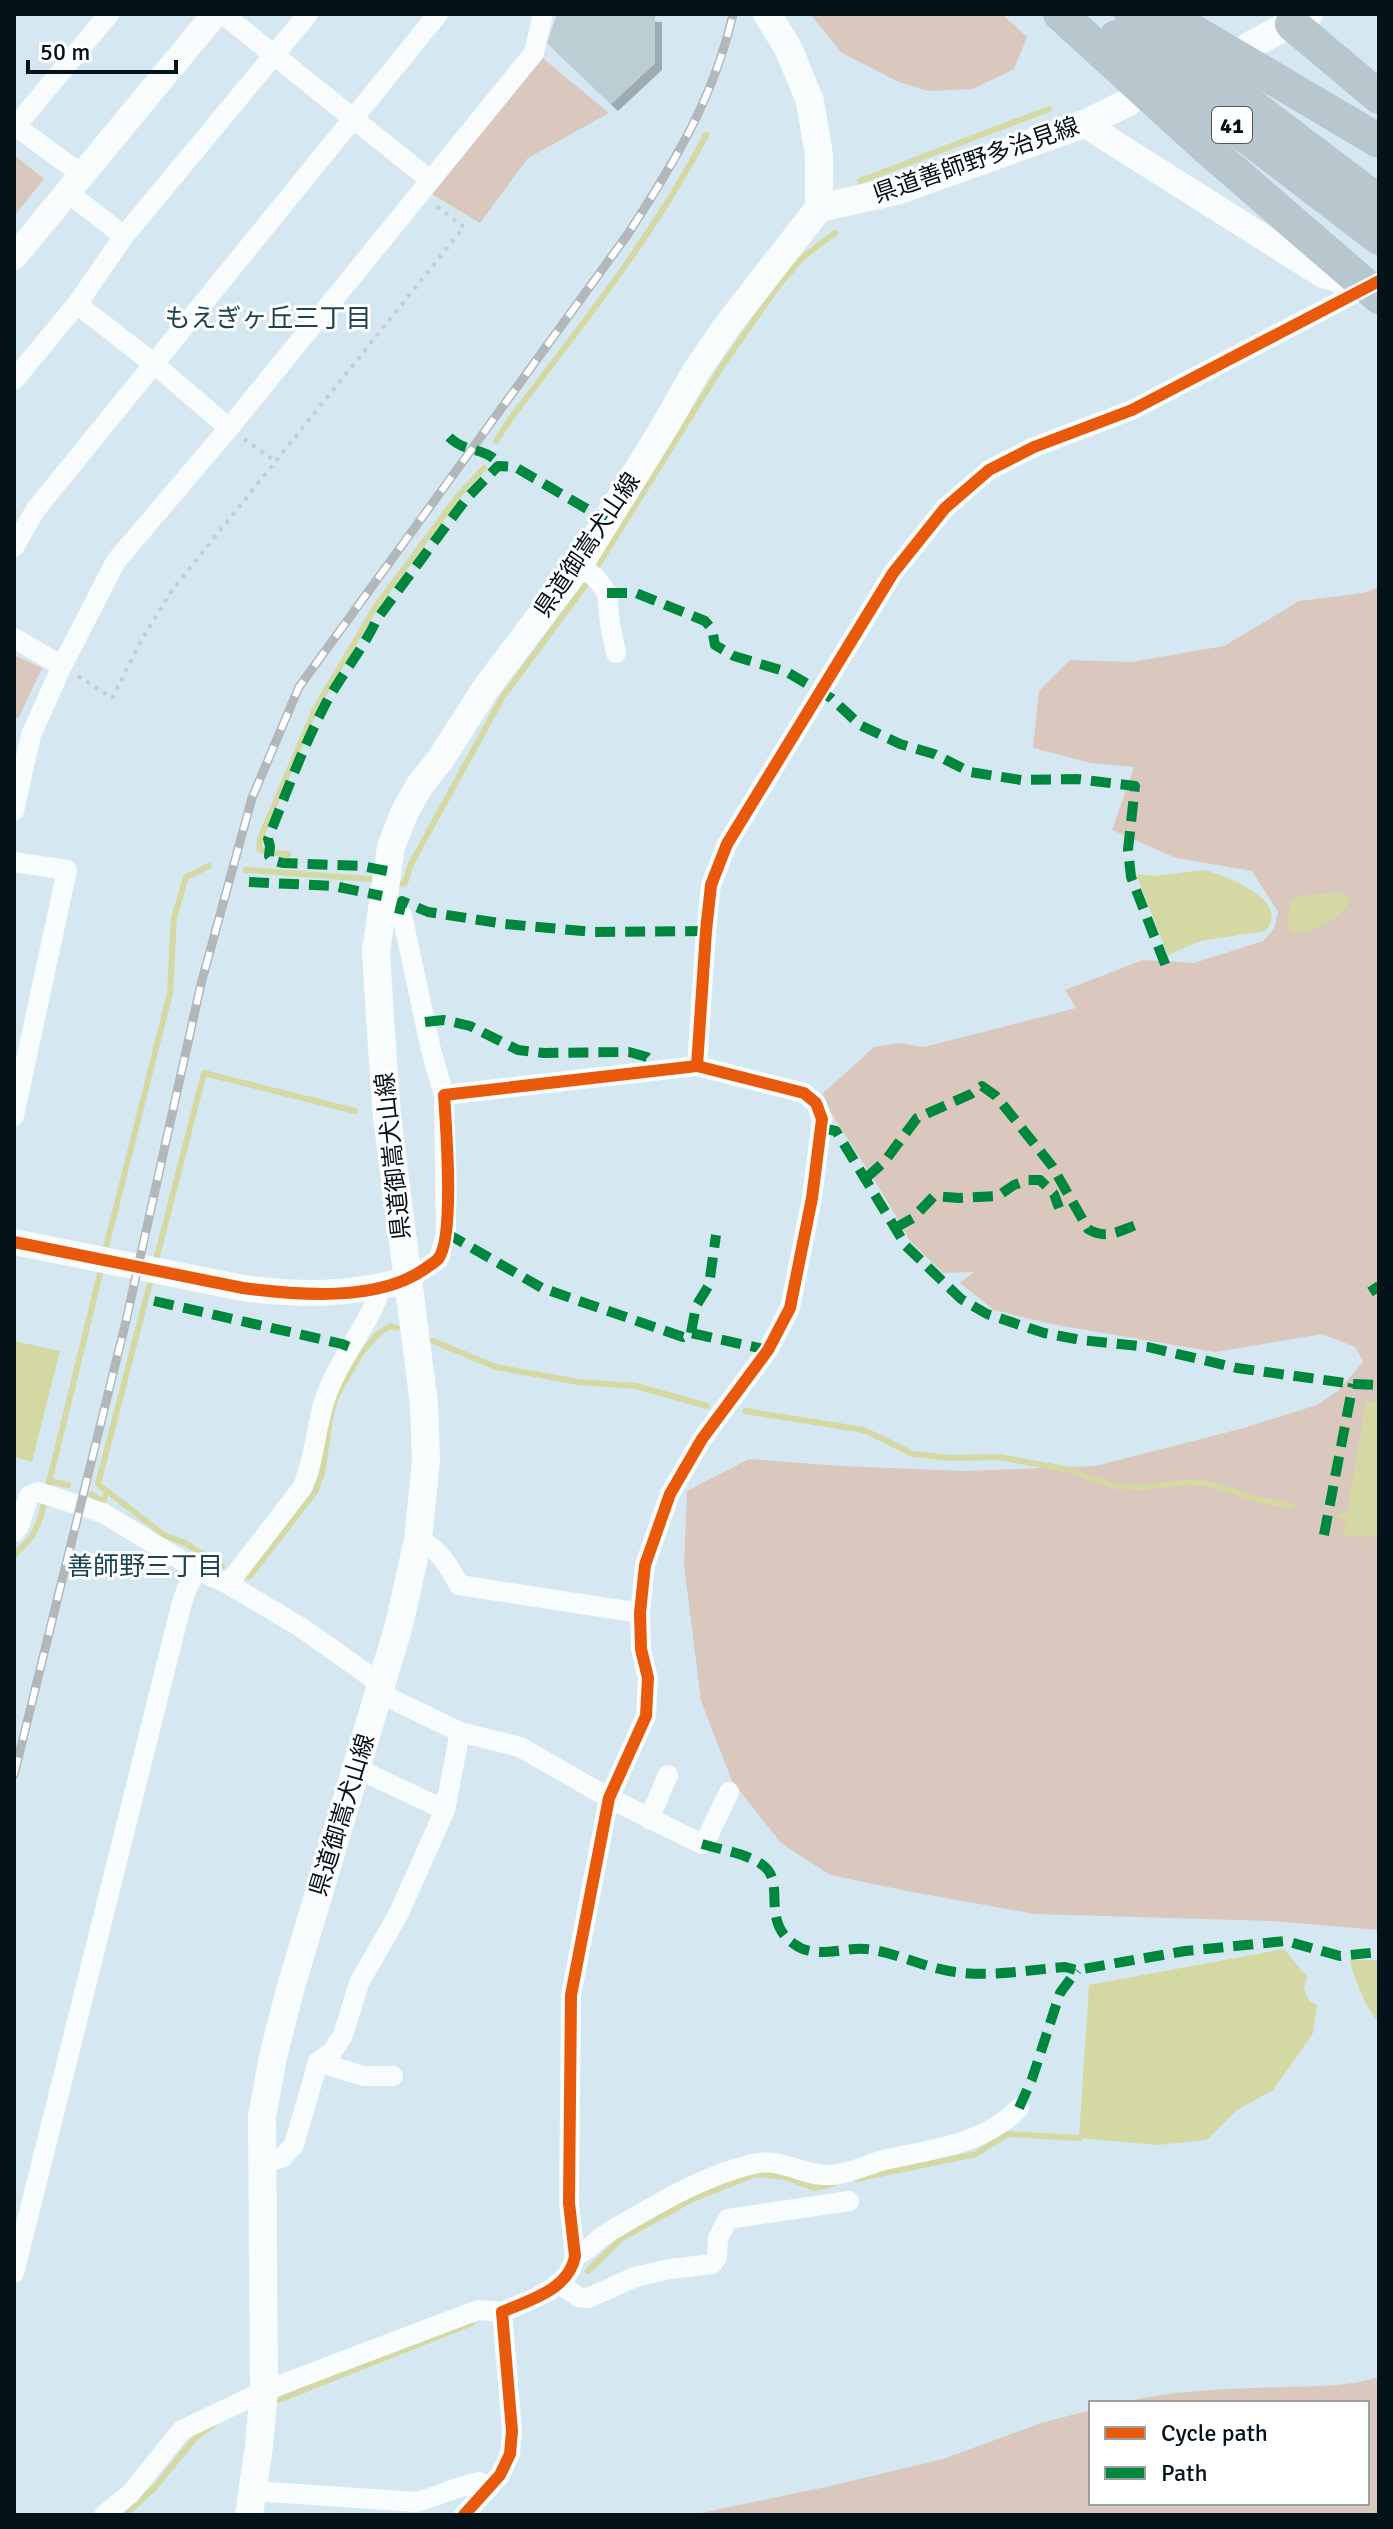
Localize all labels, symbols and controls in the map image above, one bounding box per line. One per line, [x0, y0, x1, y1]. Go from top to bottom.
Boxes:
scale bar [28, 24, 176, 74]
text: 50 m [40, 37, 90, 67]
road number: 41 [1212, 107, 1252, 143]
street label: 県道善師野多治見線 [869, 111, 1083, 209]
district label: もえぎヶ丘三丁目 [164, 303, 372, 335]
street label: 県道御嵩犬山線 [528, 467, 646, 623]
street label: 県道御嵩犬山線 [369, 1071, 417, 1241]
district label: 善師野三丁目 [67, 1551, 223, 1583]
street label: 県道御嵩犬山線 [303, 1730, 381, 1900]
legend [1089, 2401, 1369, 2505]
text: Cycle path [1161, 2418, 1268, 2448]
text: Path [1161, 2458, 1207, 2488]

